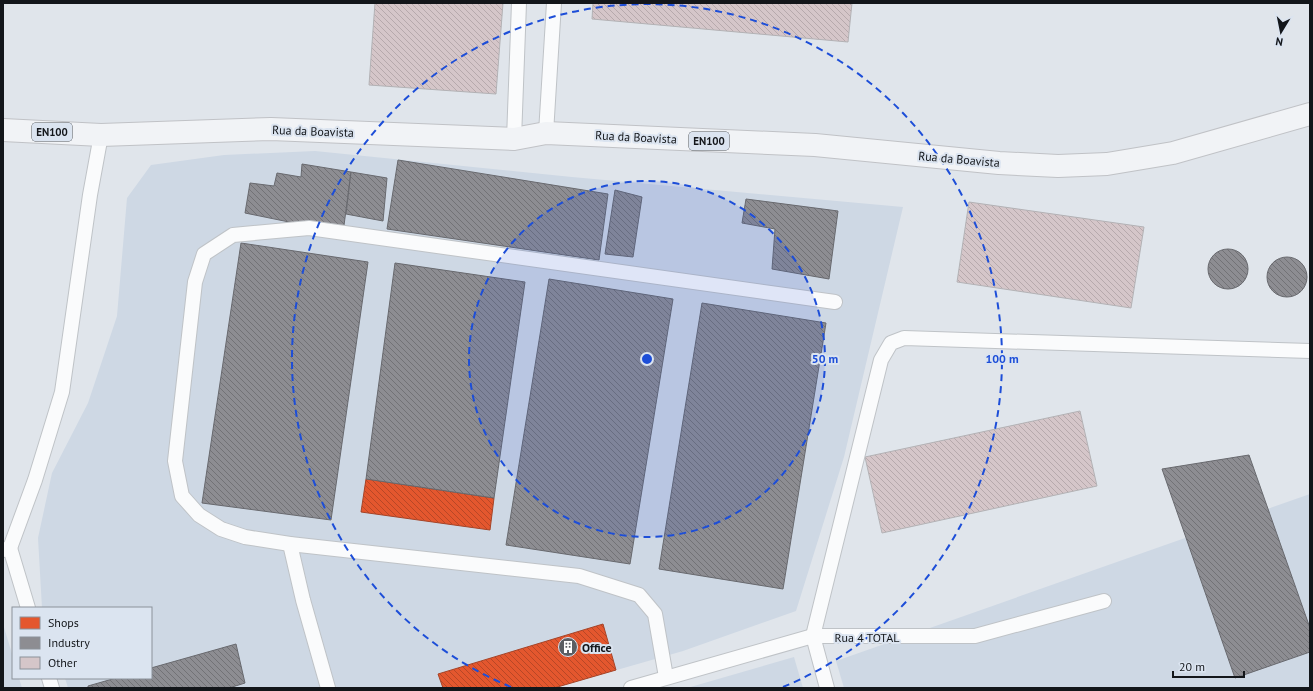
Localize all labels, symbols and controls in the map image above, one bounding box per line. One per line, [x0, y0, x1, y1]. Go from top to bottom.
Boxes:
north arrow [1261, 12, 1301, 52]
text: N [1274, 34, 1284, 49]
street label: Rua da Boavista [272, 122, 354, 140]
road number: EN100 [32, 123, 72, 141]
street label: Rua da Boavista [595, 127, 677, 147]
road number: EN100 [689, 132, 729, 150]
street label: Rua da Boavista [918, 148, 1000, 170]
text: 50 m [812, 351, 838, 366]
text: 100 m [985, 351, 1019, 366]
centre of rings [640, 352, 654, 366]
legend [12, 607, 152, 679]
text: Shops [48, 615, 79, 630]
street label: Rua 4 TOTAL [835, 630, 899, 645]
text: Industry [48, 635, 90, 650]
building icon: Office [557, 636, 579, 658]
place label: Office [582, 640, 612, 655]
scale bar [1173, 653, 1244, 679]
text: Other [48, 655, 77, 670]
text: 20 m [1179, 659, 1205, 674]

